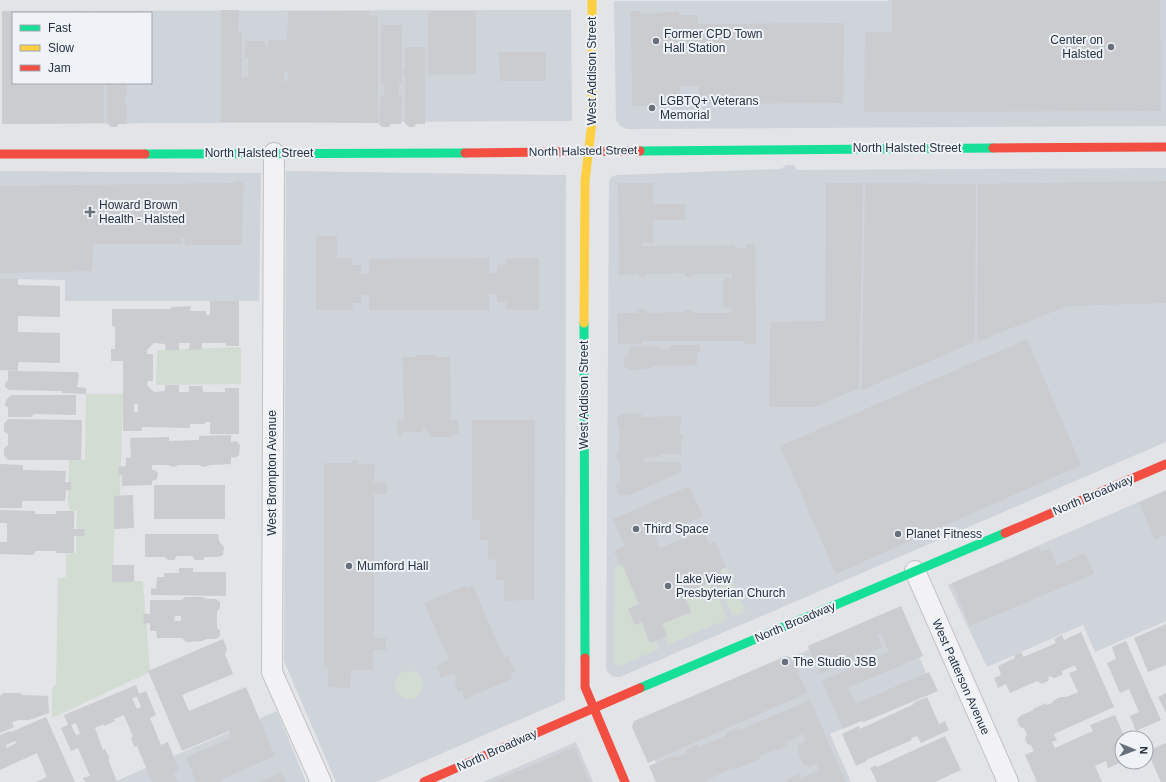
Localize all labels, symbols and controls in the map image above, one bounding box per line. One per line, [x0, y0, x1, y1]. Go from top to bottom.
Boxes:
legend [12, 12, 152, 84]
street label: West Addison Street [585, 16, 599, 125]
text: Fast [48, 21, 72, 35]
place label: Former CPD Town Hall Station [664, 27, 762, 55]
place label: Center on Halsted [1050, 33, 1103, 61]
marker: Former CPD Town Hall Station [651, 36, 661, 46]
text: Slow [48, 41, 74, 55]
marker: Center on Halsted [1106, 42, 1116, 52]
text: Jam [48, 61, 71, 75]
place label: LGBTQ+ Veterans Memorial [660, 94, 758, 122]
marker: LGBTQ+ Veterans Memorial [647, 103, 657, 113]
street label: North Halsted Street [853, 141, 962, 155]
street label: North Halsted Street [529, 143, 638, 159]
street label: North Halsted Street [205, 146, 314, 160]
place label: Howard Brown Health - Halsted [99, 198, 185, 226]
marker: Howard Brown Health - Halsted [84, 206, 96, 218]
street label: West Addison Street [577, 340, 591, 449]
street label: West Brompton Avenue [265, 410, 279, 536]
street label: North Broadway [1051, 472, 1135, 518]
place label: Third Space [644, 522, 709, 536]
marker: Third Space [631, 524, 641, 534]
place label: Planet Fitness [906, 527, 982, 541]
marker: Planet Fitness [893, 529, 903, 539]
place label: Mumford Hall [357, 559, 428, 573]
marker: Mumford Hall [344, 561, 354, 571]
place label: Lake View Presbyterian Church [676, 572, 785, 600]
marker: Lake View Presbyterian Church [663, 581, 673, 591]
street label: North Broadway [753, 599, 837, 645]
street label: West Patterson Avenue [929, 617, 993, 737]
place label: The Studio JSB [793, 655, 876, 669]
marker: The Studio JSB [780, 657, 790, 667]
street label: North Broadway [455, 726, 539, 774]
north arrow [1114, 730, 1154, 770]
text: N [1138, 746, 1150, 754]

